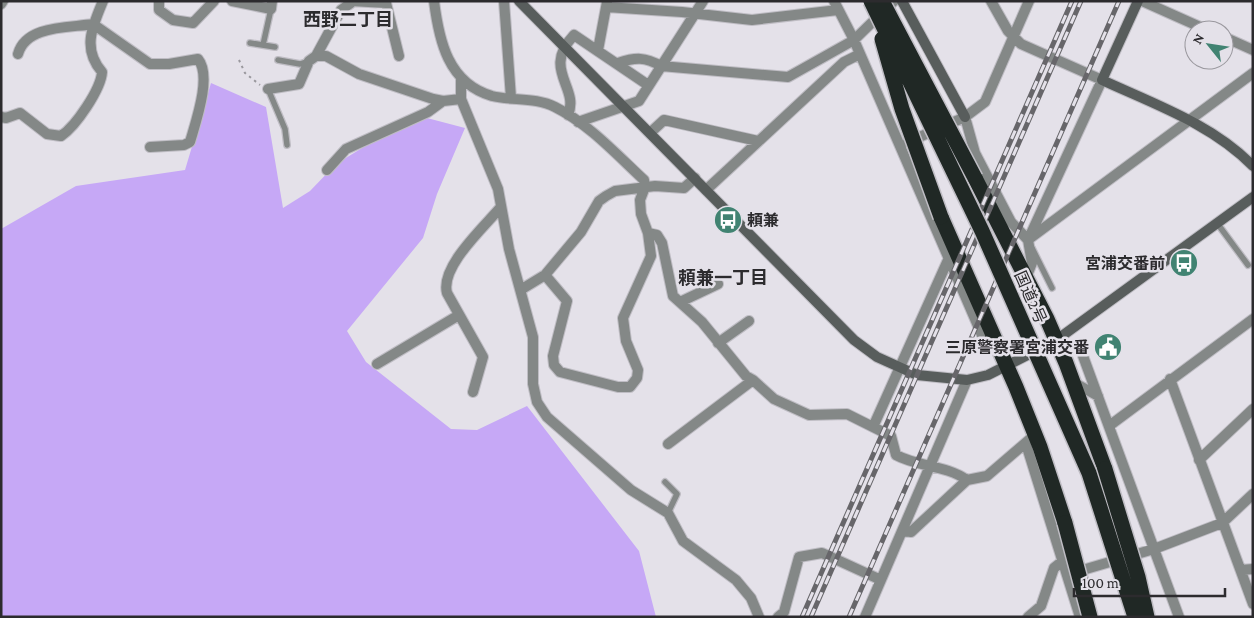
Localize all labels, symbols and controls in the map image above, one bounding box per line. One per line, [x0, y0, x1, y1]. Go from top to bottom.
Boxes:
district label: 西野二丁目 [303, 10, 393, 30]
north arrow [1184, 20, 1234, 70]
text: N [1188, 30, 1207, 47]
bus stop icon: 頼兼 [713, 205, 743, 235]
place label: 頼兼 [747, 212, 779, 229]
bus stop icon: 宮浦交番前 [1169, 248, 1199, 278]
place label: 宮浦交番前 [1085, 254, 1165, 272]
district label: 頼兼一丁目 [678, 268, 768, 288]
street label: 国道2号 [1011, 268, 1050, 326]
public building icon: 三原警察署宮浦交番 [1093, 332, 1123, 362]
place label: 三原警察署宮浦交番 [945, 338, 1089, 356]
scale bar [1074, 566, 1225, 598]
text: 100 m [1082, 575, 1119, 591]

